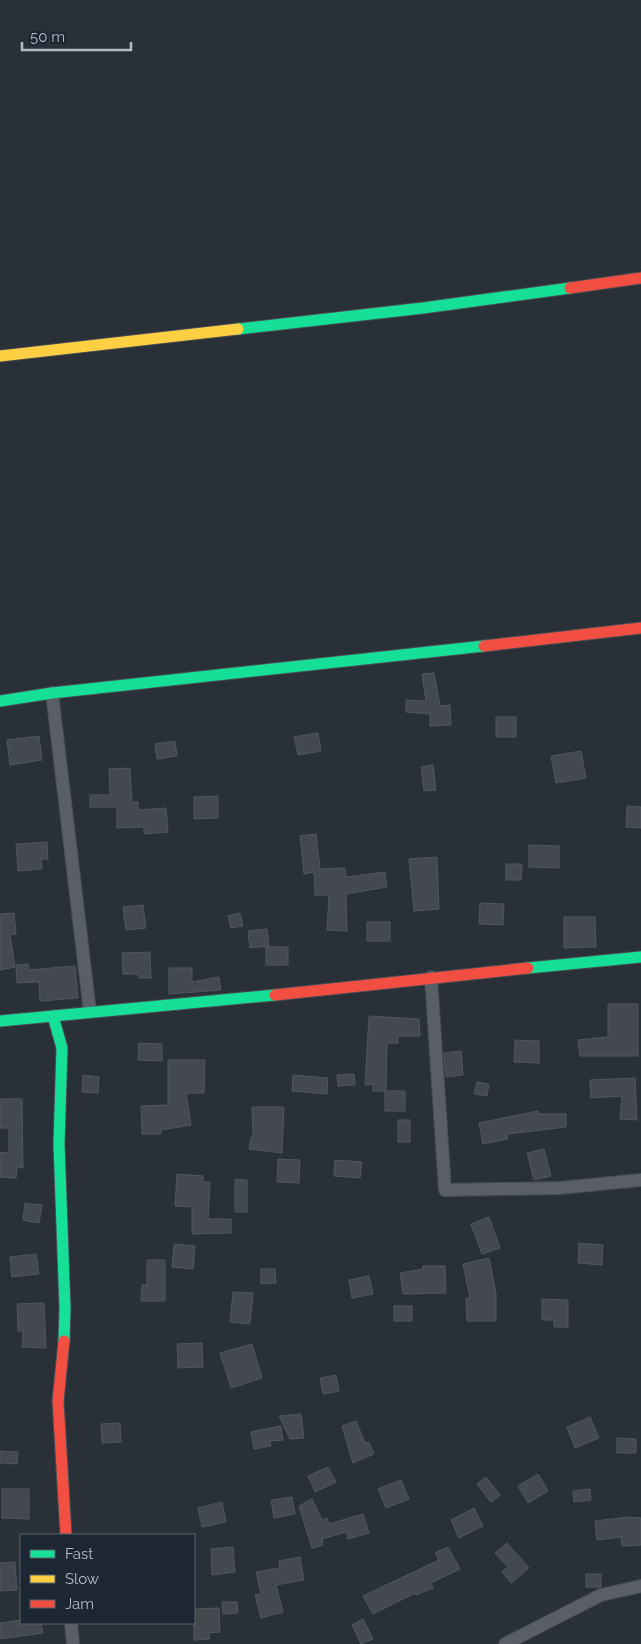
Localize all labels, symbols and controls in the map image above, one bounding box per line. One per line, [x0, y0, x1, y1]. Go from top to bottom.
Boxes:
scale bar [22, 20, 131, 52]
text: 50 m [30, 28, 65, 46]
legend [20, 1534, 195, 1624]
text: Fast [65, 1545, 93, 1563]
text: Slow [65, 1570, 99, 1588]
text: Jam [65, 1595, 94, 1613]

